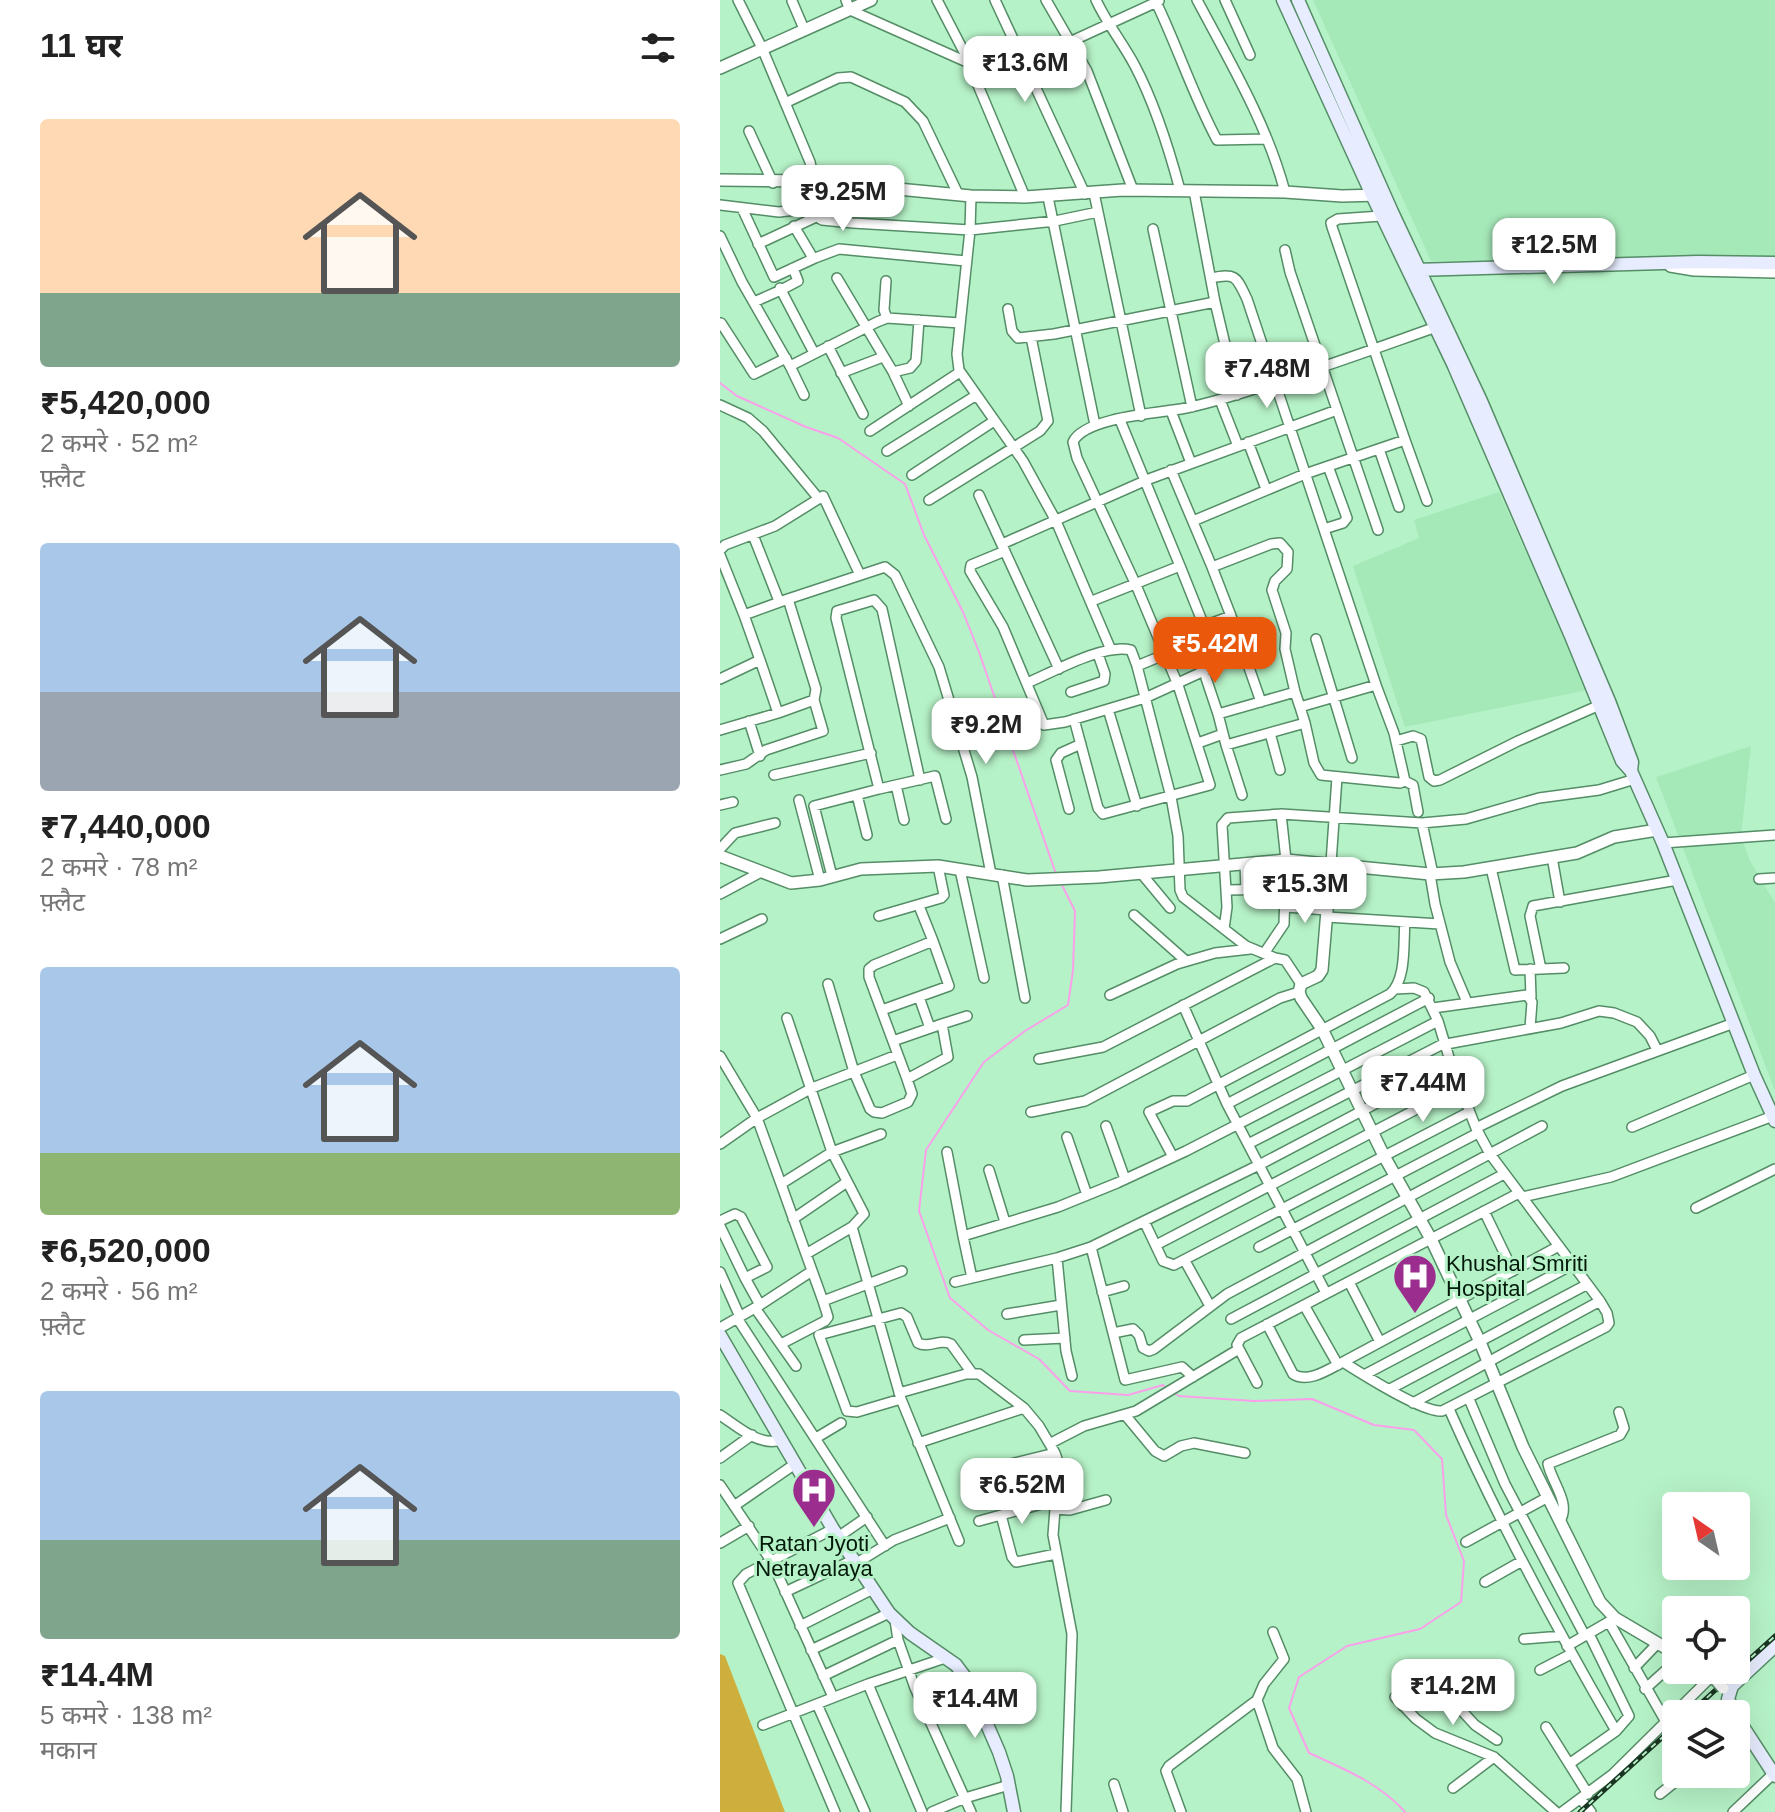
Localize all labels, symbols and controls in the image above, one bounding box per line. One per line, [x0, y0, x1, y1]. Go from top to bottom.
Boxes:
text: 11 घर [40, 26, 122, 64]
icon: filters [636, 26, 680, 70]
pin: ₹13.6M [960, 36, 1090, 104]
text: ₹13.6M [981, 47, 1069, 77]
pin: ₹9.25M [778, 165, 908, 233]
icon: home [288, 171, 432, 315]
text: ₹9.25M [799, 176, 887, 206]
pin: ₹12.5M [1489, 218, 1619, 286]
text: ₹12.5M [1510, 229, 1598, 259]
pin: ₹7.48M [1202, 342, 1332, 410]
text: ₹7.48M [1223, 353, 1311, 383]
text: ₹5,420,000 [40, 383, 211, 421]
text: 2 कमरे · 52 m² [40, 428, 197, 458]
text: फ़्लैट [40, 463, 85, 493]
icon: home [288, 595, 432, 739]
pin: ₹5.42M [1150, 617, 1280, 685]
text: ₹5.42M [1171, 628, 1259, 658]
pin: ₹9.2M [930, 698, 1042, 766]
text: ₹9.2M [950, 709, 1022, 739]
text: ₹7,440,000 [40, 807, 211, 845]
text: 2 कमरे · 78 m² [40, 852, 197, 882]
pin: ₹15.3M [1240, 857, 1370, 925]
text: ₹15.3M [1261, 868, 1349, 898]
text: फ़्लैट [40, 887, 85, 917]
icon: home [288, 1019, 432, 1163]
pin: ₹7.44M [1358, 1056, 1488, 1124]
text: ₹7.44M [1379, 1067, 1467, 1097]
text: ₹6,520,000 [40, 1231, 211, 1269]
place label: Khushal Smriti Hospital [1446, 1251, 1588, 1301]
hospital icon: Khushal Smriti Hospital [1391, 1252, 1439, 1315]
text: 2 कमरे · 56 m² [40, 1276, 197, 1306]
text: फ़्लैट [40, 1311, 85, 1341]
icon: home [288, 1443, 432, 1587]
pin: ₹6.52M [957, 1458, 1087, 1526]
hospital icon: Ratan Jyoti Netrayalaya [790, 1466, 838, 1529]
text: ₹6.52M [978, 1469, 1066, 1499]
north arrow [1662, 1492, 1750, 1580]
map controls [1662, 1492, 1750, 1788]
place label: Ratan Jyoti Netrayalaya [755, 1531, 873, 1581]
button: locate [1662, 1596, 1750, 1684]
text: ₹14.4M [40, 1655, 154, 1693]
pin: ₹14.2M [1388, 1659, 1518, 1727]
text: ₹14.2M [1409, 1670, 1497, 1700]
pin: ₹14.4M [910, 1672, 1040, 1740]
text: ₹14.4M [931, 1683, 1019, 1713]
text: 5 कमरे · 138 m² [40, 1700, 212, 1730]
button: layers [1662, 1700, 1750, 1788]
text: मकान [40, 1735, 97, 1765]

